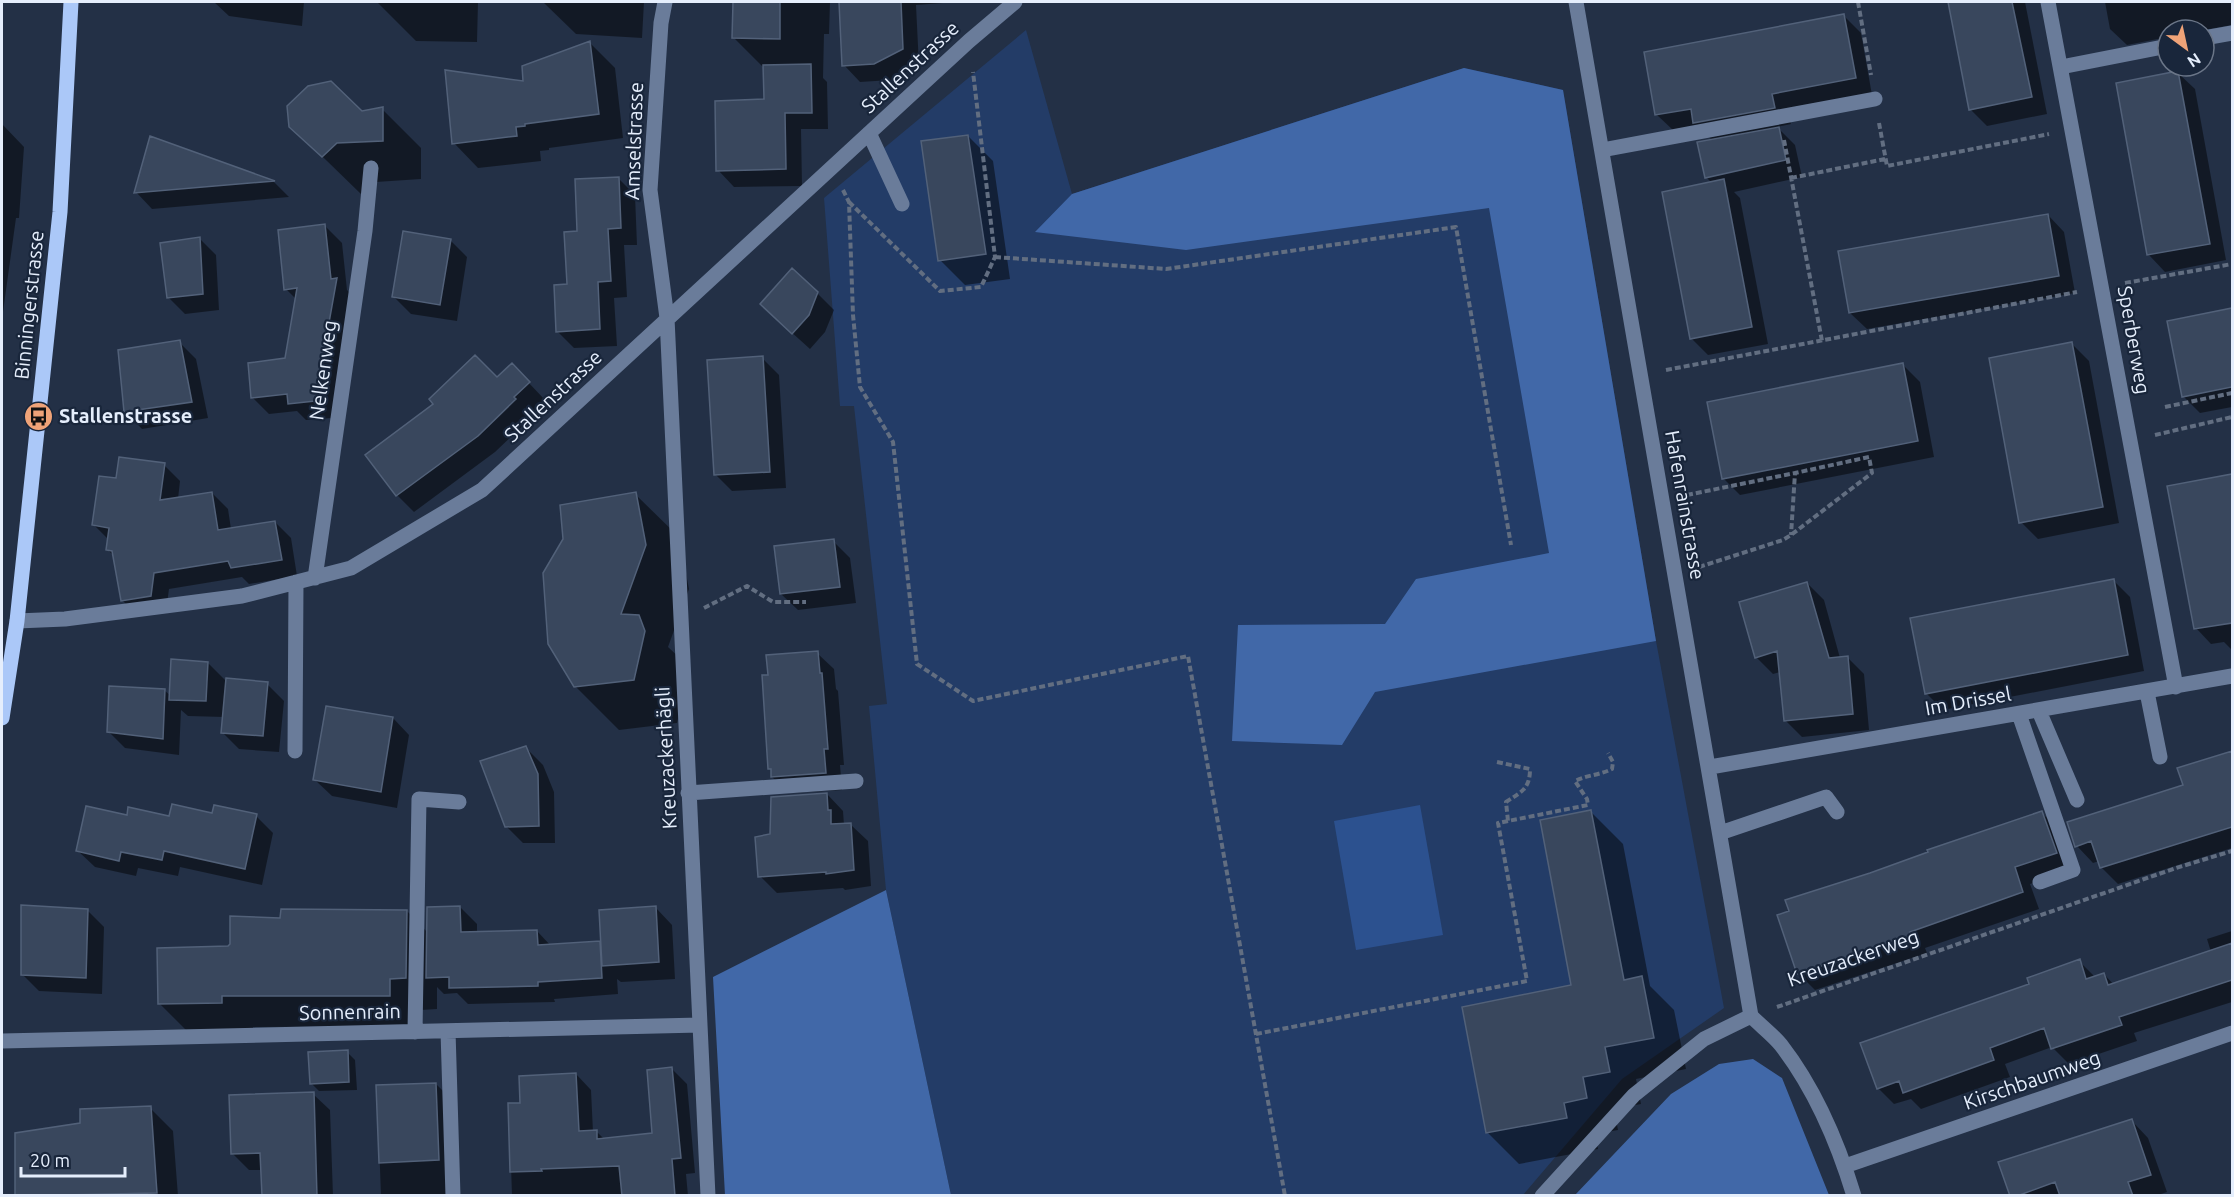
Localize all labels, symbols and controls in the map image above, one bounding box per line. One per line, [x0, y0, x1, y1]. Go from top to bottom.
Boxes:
street label: Stallenstrasse [856, 16, 963, 117]
north arrow [2156, 18, 2216, 78]
text: N [2184, 50, 2204, 71]
street label: Amselstrasse [620, 82, 647, 200]
street label: Binningerstrasse [9, 229, 48, 381]
street label: Sperberweg [2114, 284, 2155, 396]
street label: Nelkenweg [304, 318, 341, 421]
street label: Stallenstrasse [499, 345, 606, 446]
bus stop icon: Stallenstrasse [22, 400, 54, 432]
place label: Stallenstrasse [59, 404, 192, 427]
street label: Hafenrainstrasse [1661, 428, 1710, 581]
street label: Im Drissel [1923, 682, 2013, 719]
street label: Kreuzackerhägli [650, 686, 681, 830]
street label: Kreuzackerweg [1784, 924, 1922, 991]
street label: Sonnenrain [299, 999, 401, 1024]
street label: Kirschbaumweg [1960, 1045, 2103, 1114]
scale bar [21, 1140, 124, 1178]
text: 20 m [30, 1150, 70, 1170]

